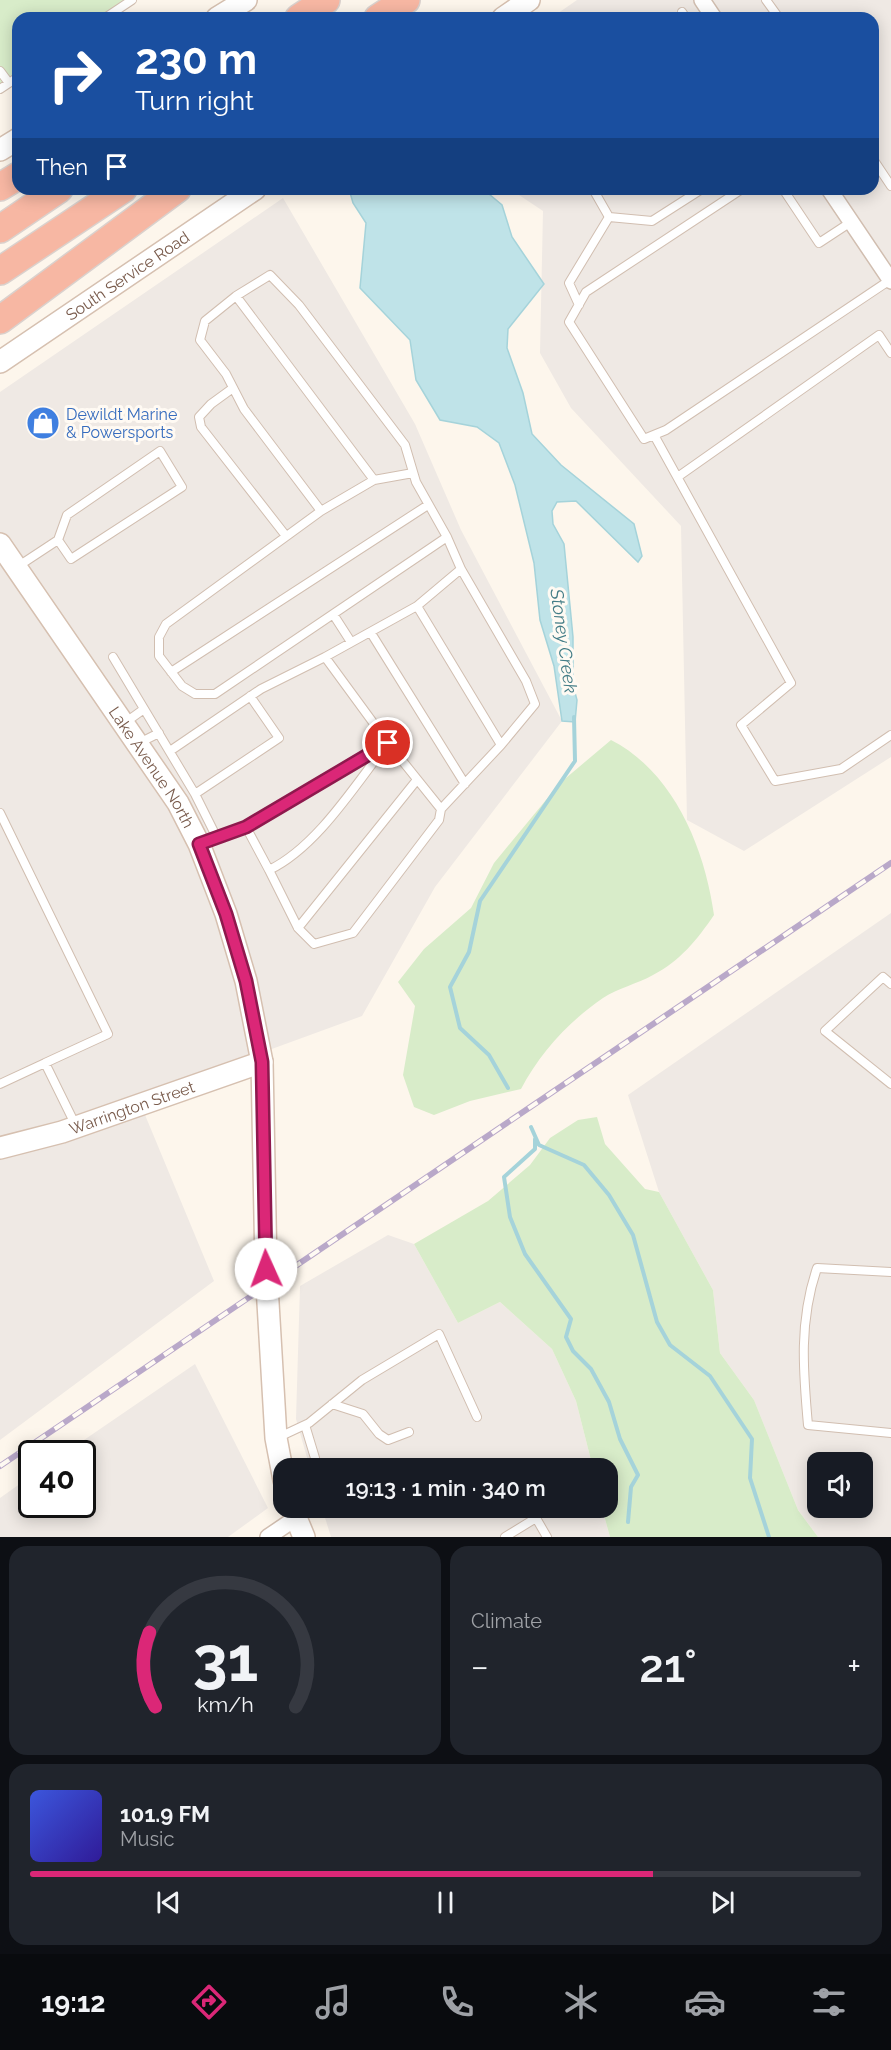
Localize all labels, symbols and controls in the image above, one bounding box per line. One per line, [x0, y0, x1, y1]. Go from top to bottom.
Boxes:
text: 230 m [135, 35, 257, 84]
icon: right [36, 36, 114, 114]
text: Turn right [135, 85, 254, 116]
icon: arrive [100, 150, 133, 183]
text: Then [36, 154, 88, 180]
street label: South Service Road [62, 227, 193, 324]
shop icon: Dewildt Marine & Powersports [25, 405, 61, 441]
place label: Dewildt Marine & Powersports [66, 405, 177, 442]
water label: Stoney Creek [546, 586, 582, 695]
street label: Lake Avenue North [105, 703, 199, 831]
pin [362, 717, 413, 768]
icon: arrive [371, 726, 404, 759]
street label: Warrington Street [67, 1077, 197, 1138]
position arrow [234, 1237, 298, 1301]
speed limit sign: 40 [18, 1440, 96, 1518]
map controls [807, 1452, 873, 1518]
button: sound [807, 1452, 873, 1518]
text: 19:13 · 1 min · 340 m [345, 1475, 546, 1501]
text: Climate [471, 1609, 542, 1633]
text: 31 [192, 1622, 258, 1696]
text: 21° [639, 1640, 697, 1693]
text: − [471, 1647, 489, 1686]
text: + [847, 1647, 861, 1686]
text: km/h [197, 1693, 253, 1718]
text: 101.9 FM [120, 1801, 210, 1827]
text: Music [120, 1827, 174, 1851]
icon: previous [152, 1886, 185, 1919]
icon: pause [429, 1886, 462, 1919]
icon: next [706, 1886, 739, 1919]
icon: directions [188, 1981, 230, 2023]
icon: music [312, 1981, 354, 2023]
icon: phone [436, 1981, 478, 2023]
icon: climate [560, 1981, 602, 2023]
icon: car [684, 1981, 726, 2023]
icon: filters [808, 1981, 850, 2023]
text: 19:12 [41, 1987, 106, 2018]

